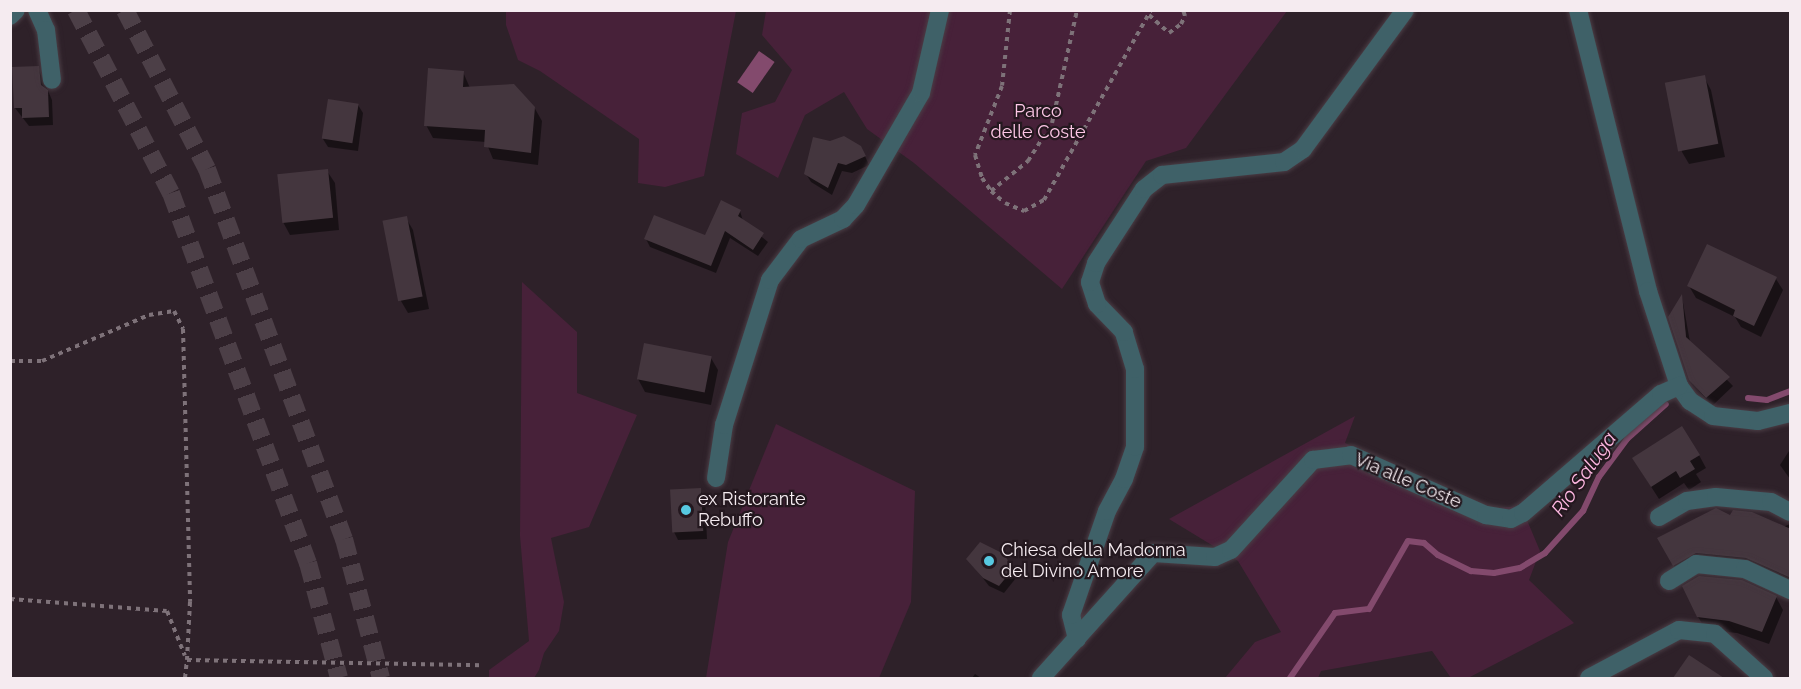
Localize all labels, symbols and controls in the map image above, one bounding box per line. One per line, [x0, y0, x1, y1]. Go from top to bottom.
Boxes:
park label: Parco delle Coste [991, 101, 1085, 144]
water label: Rio Saluga [1546, 427, 1622, 521]
street label: Via alle Coste [1352, 449, 1464, 513]
place label: ex Ristorante Rebuffo [698, 489, 806, 532]
marker: ex Ristorante Rebuffo [679, 503, 693, 517]
place label: Chiesa della Madonna del Divino Amore [1001, 540, 1186, 582]
marker: Chiesa della Madonna del Divino Amore [982, 554, 996, 568]

